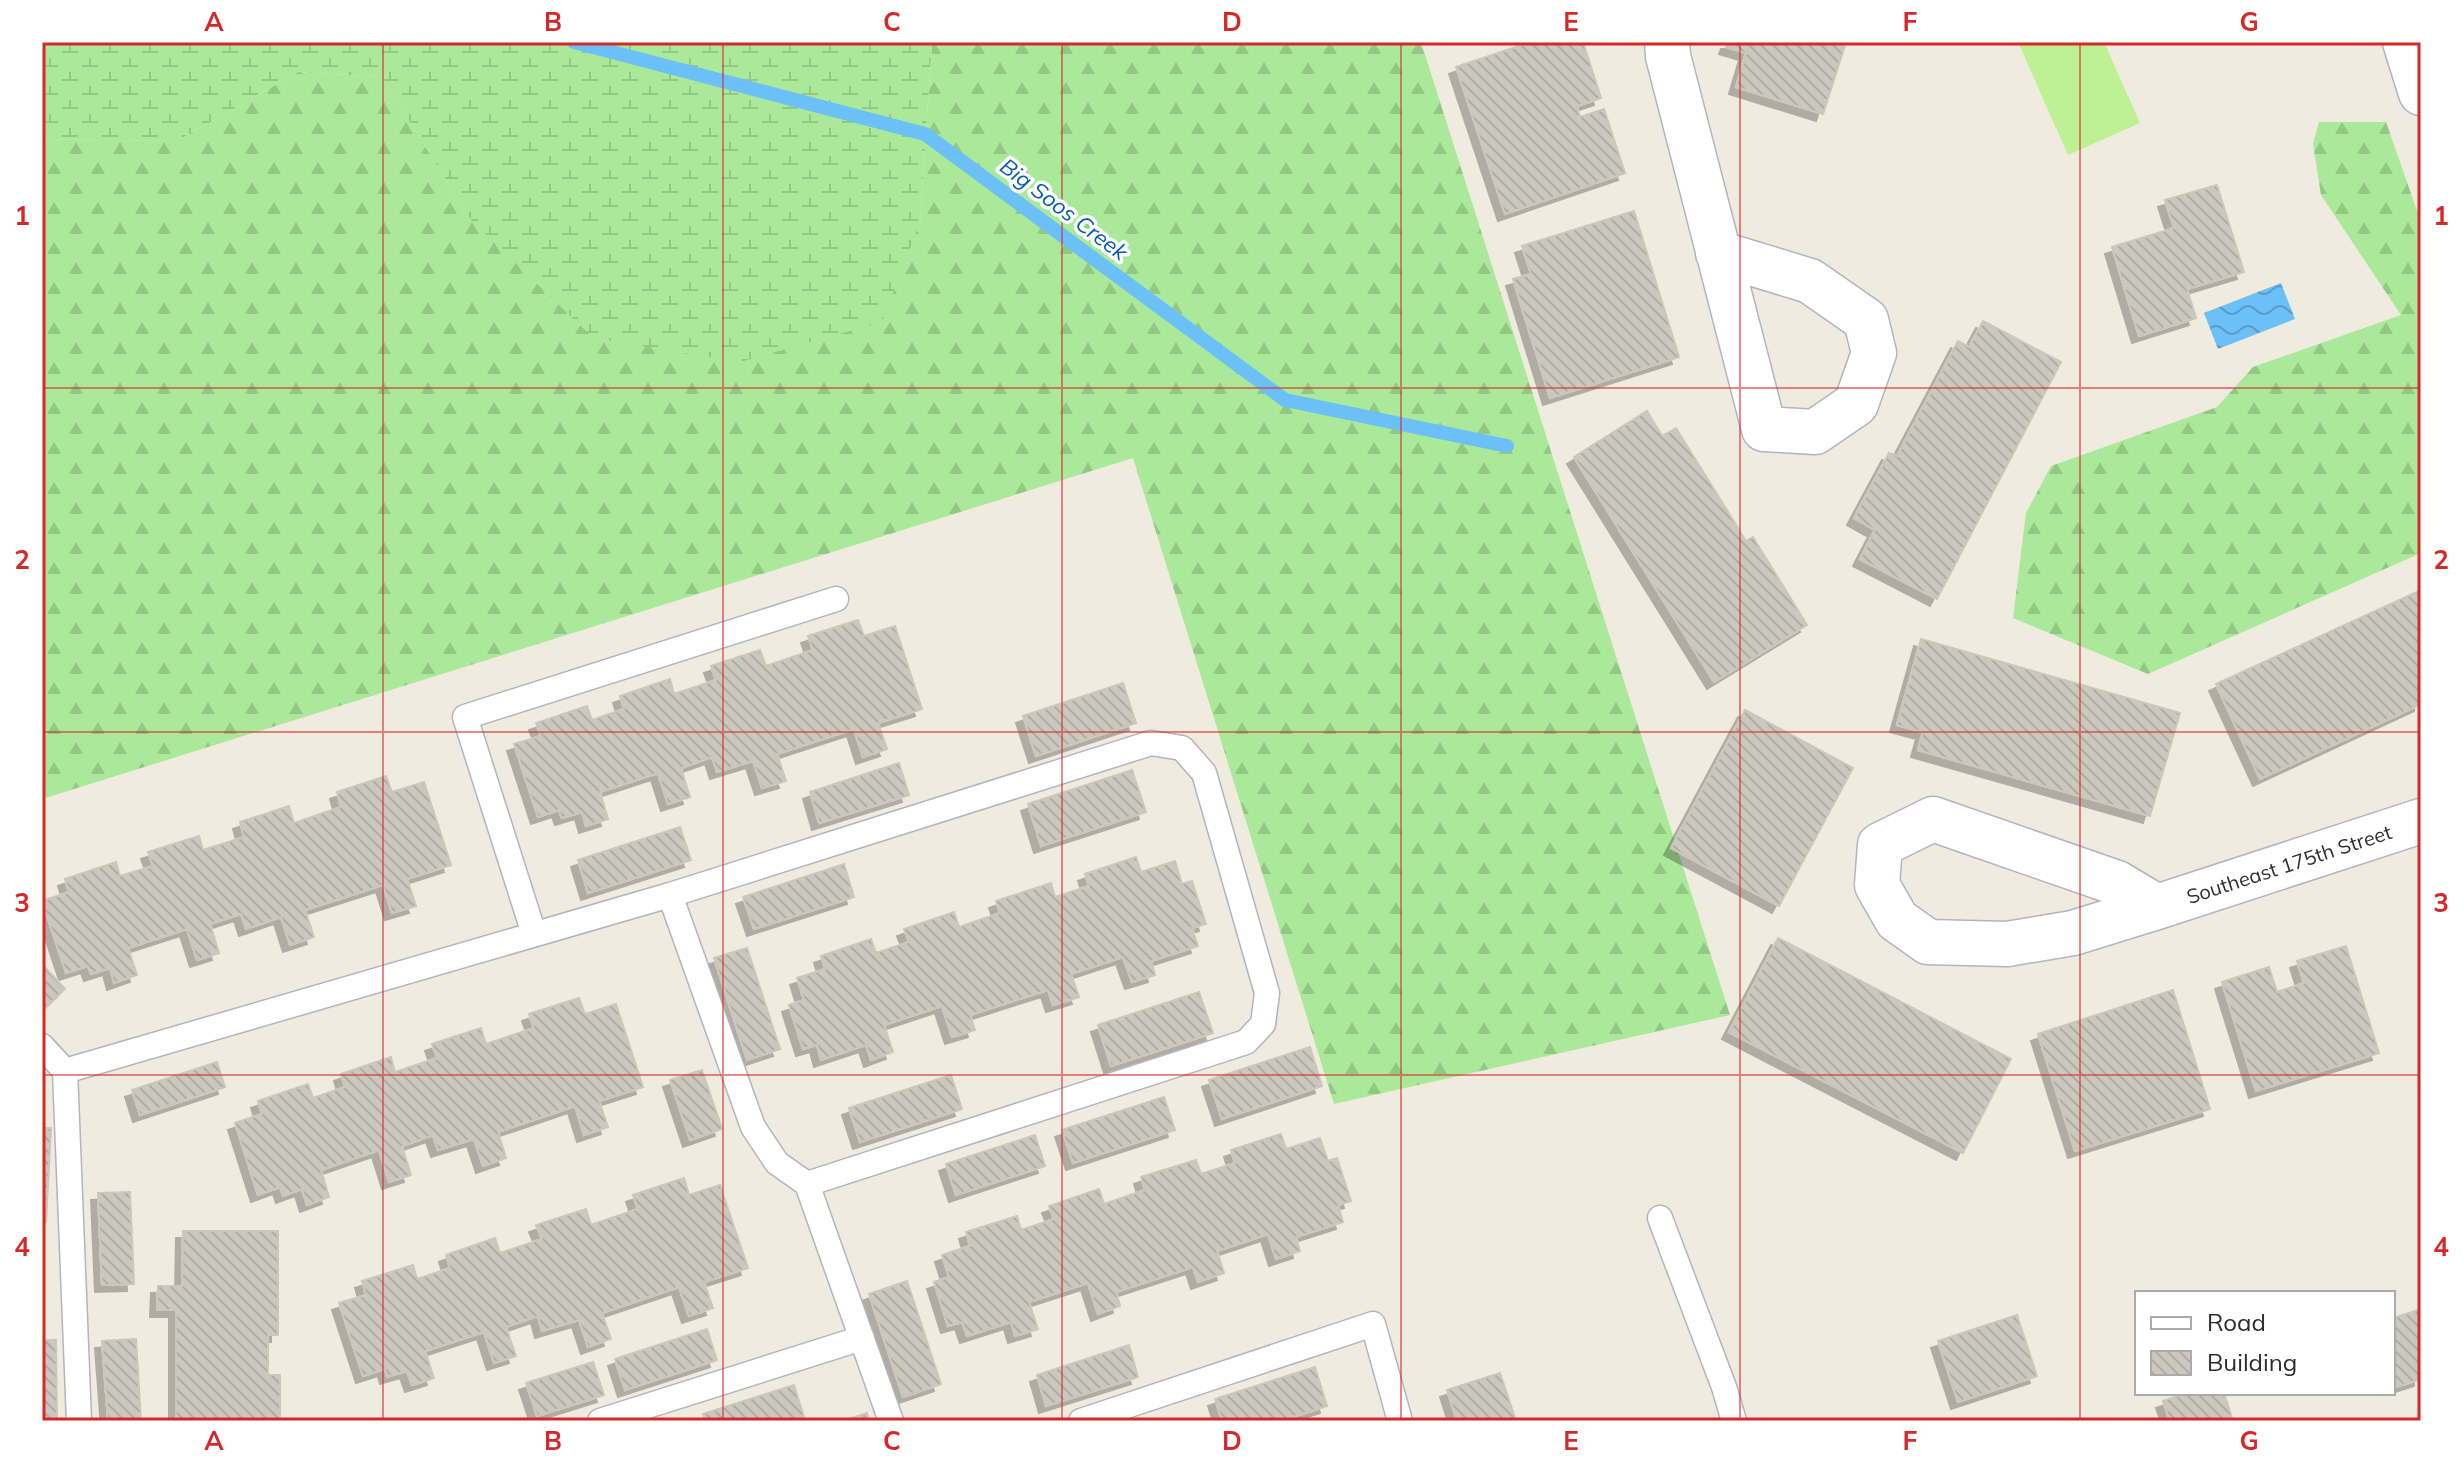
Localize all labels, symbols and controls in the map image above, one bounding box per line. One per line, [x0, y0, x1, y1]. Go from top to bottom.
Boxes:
text: A [204, 5, 224, 38]
text: B [544, 5, 562, 38]
text: C [883, 5, 901, 38]
text: D [1222, 5, 1242, 38]
text: E [1563, 5, 1579, 38]
text: F [1903, 5, 1918, 38]
text: G [2239, 5, 2259, 38]
water label: Big Soos Creek [995, 152, 1134, 267]
text: 1 [14, 199, 30, 232]
text: 1 [2433, 199, 2449, 232]
text: 2 [14, 543, 30, 576]
text: 2 [2433, 543, 2449, 576]
street label: Southeast 175th Street [2183, 819, 2395, 909]
text: 3 [14, 886, 30, 919]
text: 3 [2433, 886, 2449, 919]
text: 4 [14, 1230, 30, 1263]
text: 4 [2433, 1230, 2449, 1263]
legend [2135, 1291, 2395, 1395]
text: Road [2207, 1307, 2266, 1337]
text: Building [2207, 1347, 2297, 1377]
text: A [204, 1424, 224, 1457]
text: B [544, 1424, 562, 1457]
text: C [883, 1424, 901, 1457]
text: D [1222, 1424, 1242, 1457]
text: E [1563, 1424, 1579, 1457]
text: F [1903, 1424, 1918, 1457]
text: G [2239, 1424, 2259, 1457]

